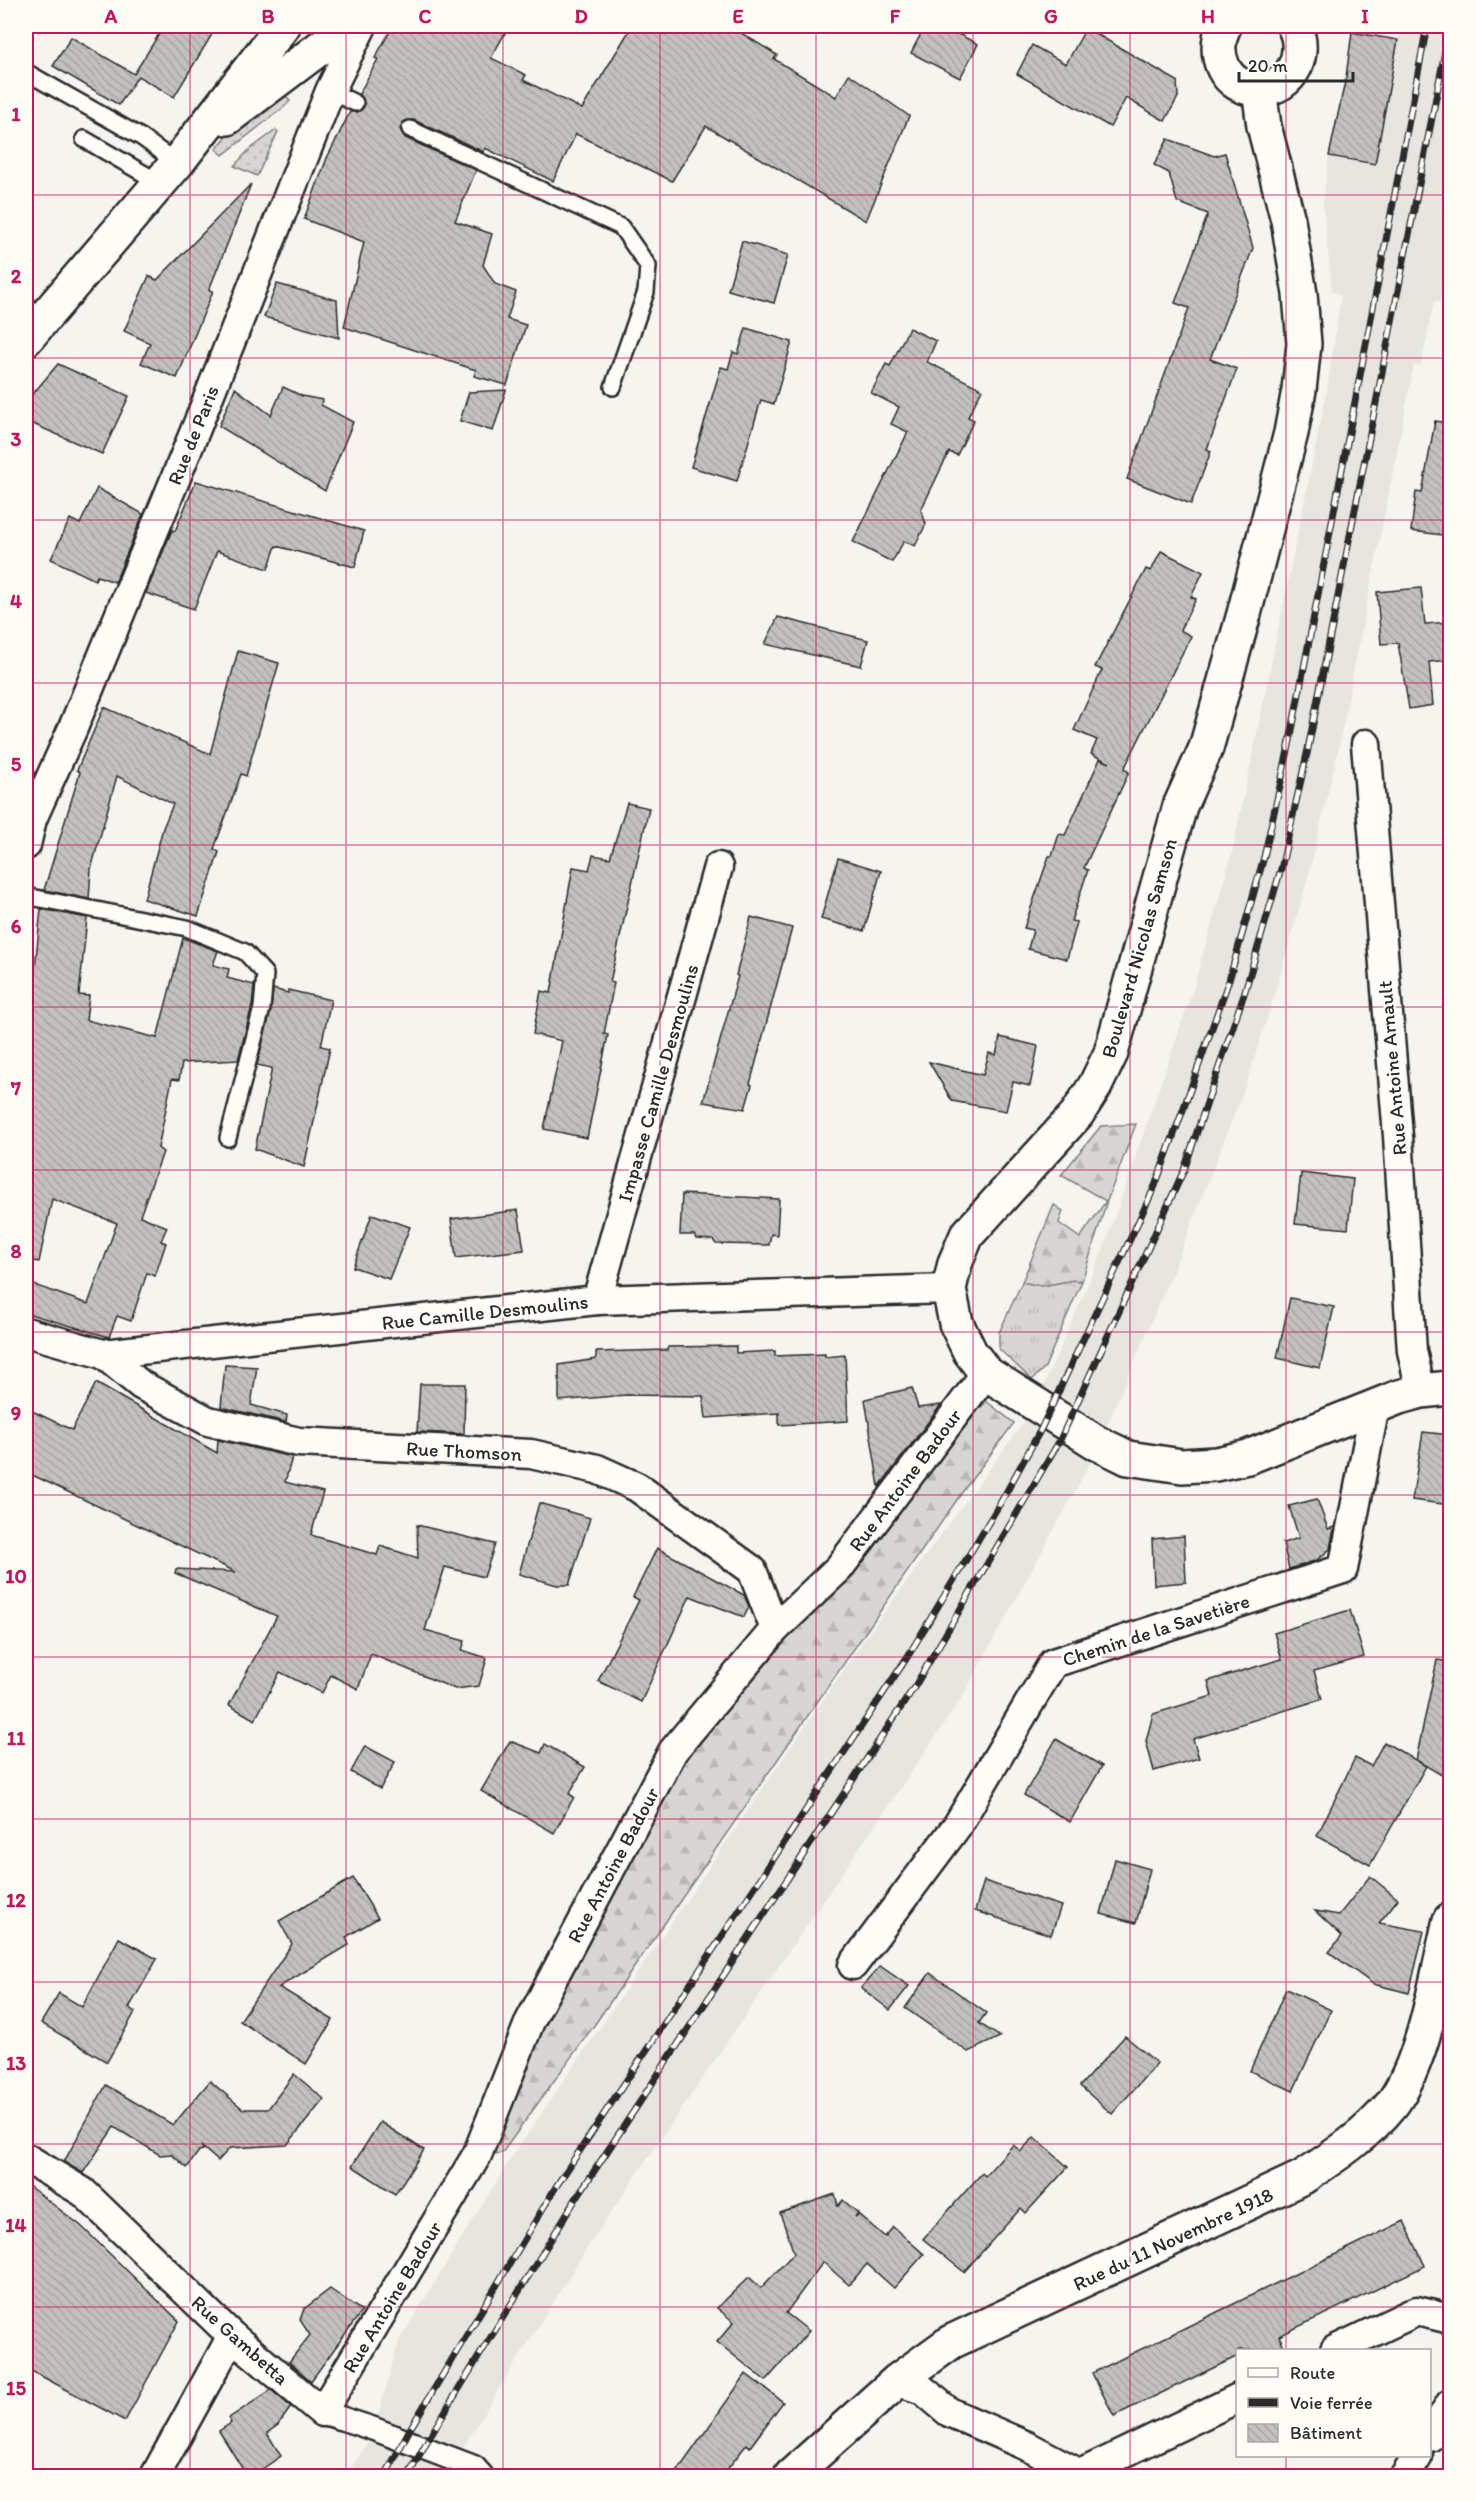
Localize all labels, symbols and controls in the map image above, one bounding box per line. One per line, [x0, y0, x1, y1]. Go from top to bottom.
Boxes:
text: A [104, 4, 118, 28]
text: B [262, 4, 275, 28]
text: C [419, 4, 432, 28]
text: D [574, 4, 588, 28]
text: E [732, 4, 744, 28]
text: F [890, 4, 901, 28]
text: G [1044, 4, 1058, 28]
text: H [1201, 4, 1215, 28]
text: I [1361, 4, 1369, 28]
scale bar [1239, 45, 1353, 83]
text: 20 m [1248, 55, 1288, 77]
text: 1 [11, 102, 21, 126]
text: 2 [11, 264, 22, 288]
street label: Rue de Paris [162, 382, 224, 488]
text: 3 [11, 427, 22, 451]
text: 4 [10, 589, 22, 613]
text: 5 [11, 752, 22, 776]
street label: Boulevard Nicolas Samson [1096, 835, 1182, 1061]
text: 6 [11, 914, 22, 938]
street label: Impasse Camille Desmoulins [613, 961, 703, 1205]
street label: Rue Antoine Arnault [1372, 980, 1412, 1156]
text: 7 [10, 1076, 21, 1100]
text: 8 [11, 1239, 22, 1263]
street label: Rue Camille Desmoulins [381, 1289, 590, 1335]
text: 9 [11, 1401, 21, 1425]
street label: Rue Antoine Badour [844, 1404, 967, 1556]
street label: Rue Thomson [405, 1436, 523, 1466]
text: 10 [5, 1564, 27, 1588]
street label: Chemin de la Savetière [1059, 1588, 1253, 1672]
text: 11 [7, 1726, 26, 1750]
street label: Rue Antoine Badour [562, 1783, 664, 1947]
text: 12 [6, 1888, 26, 1912]
text: 13 [6, 2051, 26, 2075]
street label: Rue du 11 Novembre 1918 [1069, 2182, 1277, 2296]
text: 14 [5, 2213, 27, 2237]
street label: Rue Antoine Badour [337, 2217, 447, 2377]
street label: Rue Gambetta [187, 2290, 294, 2390]
legend [1236, 2349, 1431, 2457]
text: Route [1290, 2362, 1335, 2384]
text: 15 [6, 2376, 26, 2400]
text: Voie ferrée [1290, 2392, 1372, 2414]
text: Bâtiment [1290, 2422, 1363, 2444]

